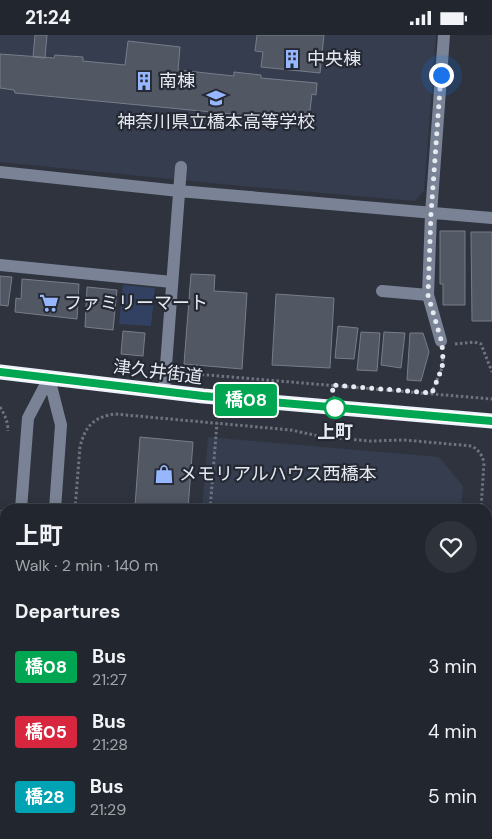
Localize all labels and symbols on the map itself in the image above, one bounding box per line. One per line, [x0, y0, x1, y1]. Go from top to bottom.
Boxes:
place label: 中央棟 [307, 47, 361, 71]
building icon: 中央棟 [281, 48, 303, 70]
your location [429, 63, 454, 88]
place label: 南棟 [159, 69, 195, 93]
building icon: 南棟 [133, 70, 155, 92]
school or university icon: 神奈川県立橋本高等学校 [205, 87, 227, 109]
place label: 神奈川県立橋本高等学校 [117, 110, 315, 134]
place label: ファミリーマート [64, 291, 208, 315]
supermarket icon: ファミリーマート [38, 292, 60, 314]
street label: 津久井街道 [112, 355, 204, 389]
line badge: 橋08 [217, 384, 275, 416]
marker: 上町 [324, 397, 346, 419]
place label: 上町 [317, 420, 353, 444]
place label: メモリアルハウス西橋本 [179, 462, 377, 486]
shop icon: メモリアルハウス西橋本 [153, 463, 175, 485]

